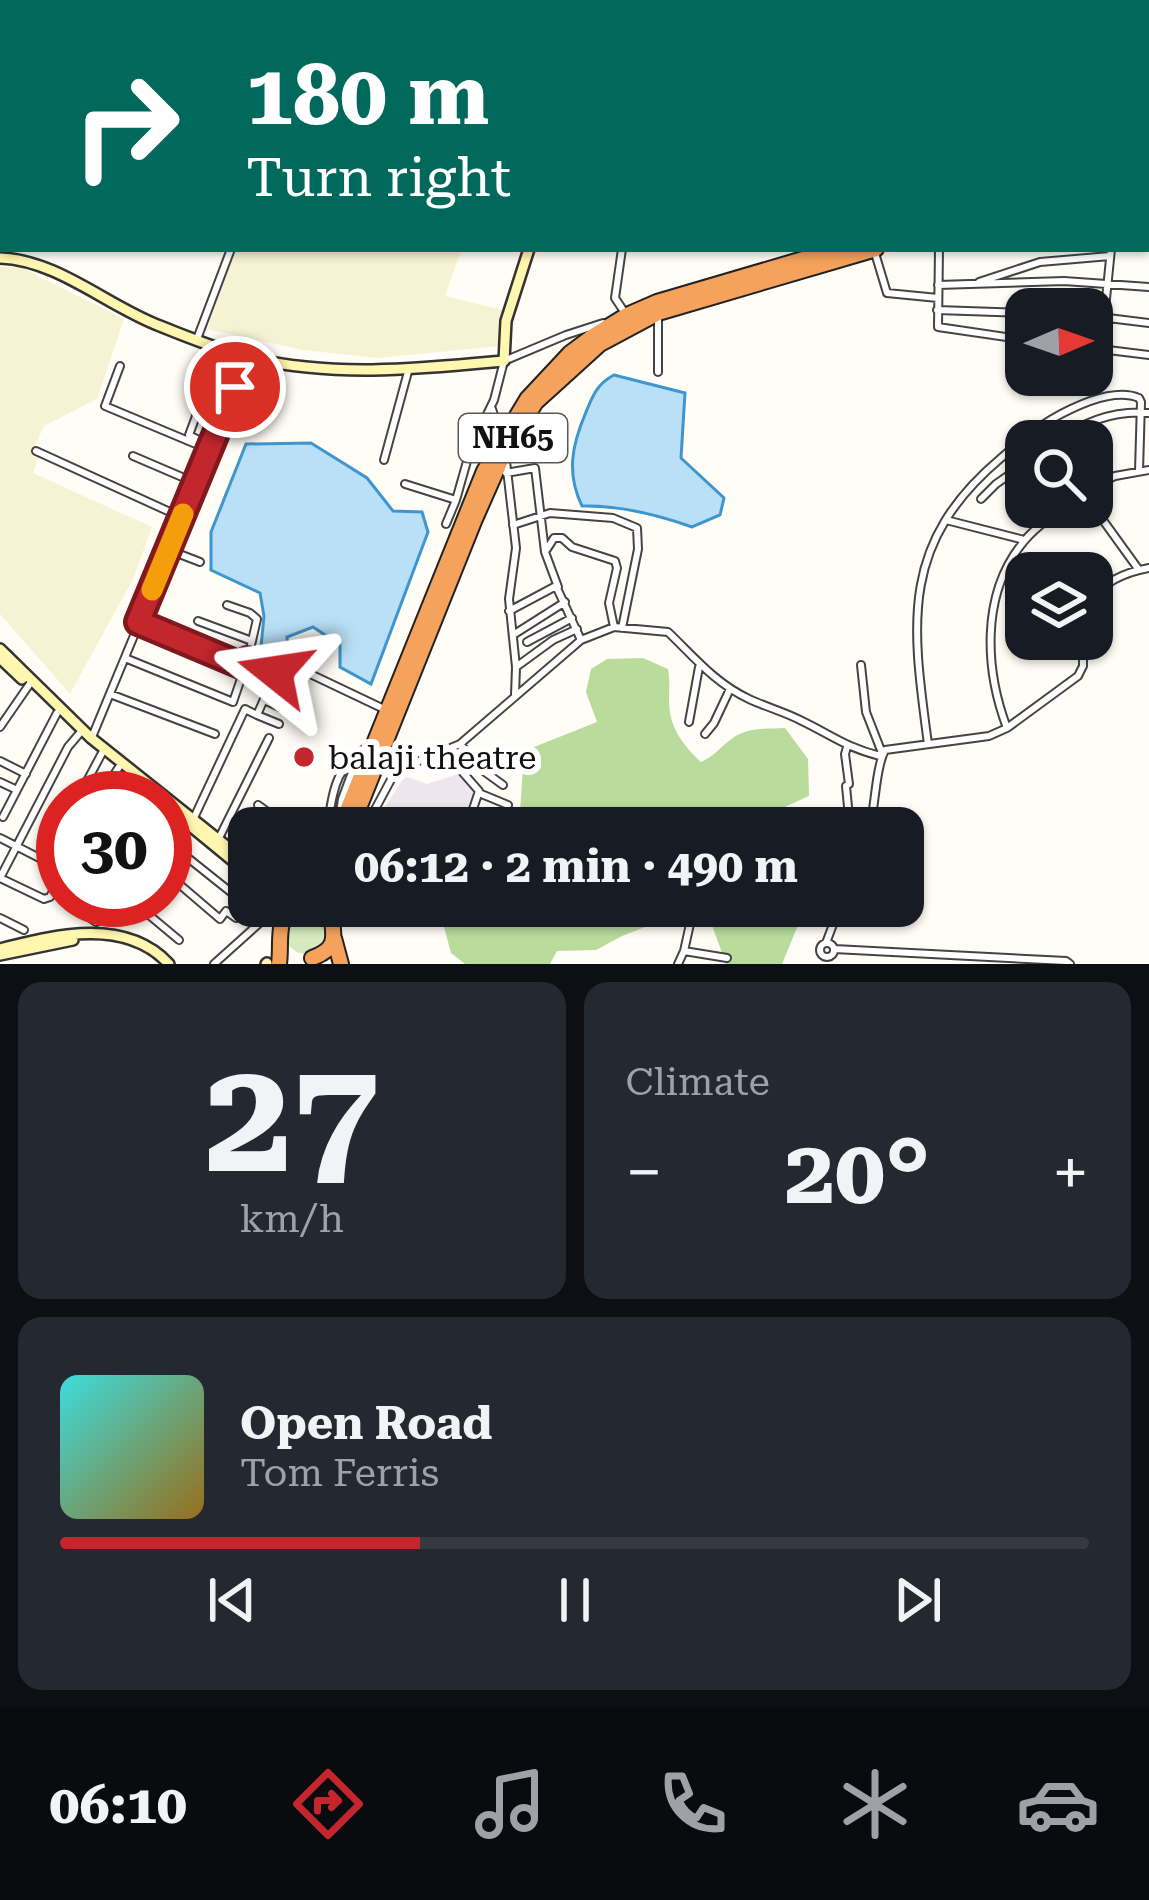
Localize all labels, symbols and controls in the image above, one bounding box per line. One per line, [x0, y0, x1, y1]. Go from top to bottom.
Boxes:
text: 180 m [246, 46, 489, 144]
icon: right [48, 48, 204, 204]
text: Turn right [246, 146, 511, 209]
north arrow [1005, 288, 1113, 396]
map controls [1005, 288, 1113, 660]
pin [184, 336, 286, 438]
icon: arrive [202, 354, 268, 420]
road number: NH65 [459, 414, 567, 462]
button: search [1005, 420, 1113, 528]
button: layers [1005, 552, 1113, 660]
position arrow [212, 609, 338, 735]
place label: balaji theatre [328, 738, 536, 777]
marker: balaji theatre [291, 744, 317, 770]
speed limit sign: 30 [36, 771, 192, 927]
text: 06:12 · 2 min · 490 m [354, 840, 798, 893]
text: 27 [204, 1026, 379, 1209]
text: Climate [626, 1059, 770, 1105]
text: 20° [784, 1120, 930, 1225]
text: − [626, 1134, 662, 1211]
text: + [1052, 1134, 1089, 1211]
text: km/h [240, 1196, 344, 1242]
text: Open Road [240, 1397, 492, 1450]
text: Tom Ferris [240, 1450, 439, 1496]
icon: previous [199, 1567, 265, 1633]
icon: pause [542, 1567, 608, 1633]
icon: next [885, 1567, 951, 1633]
icon: directions [286, 1762, 370, 1846]
icon: music [468, 1762, 552, 1846]
icon: phone [651, 1762, 735, 1846]
icon: climate [833, 1762, 917, 1846]
icon: car [1016, 1762, 1100, 1846]
text: 06:10 [49, 1773, 187, 1836]

